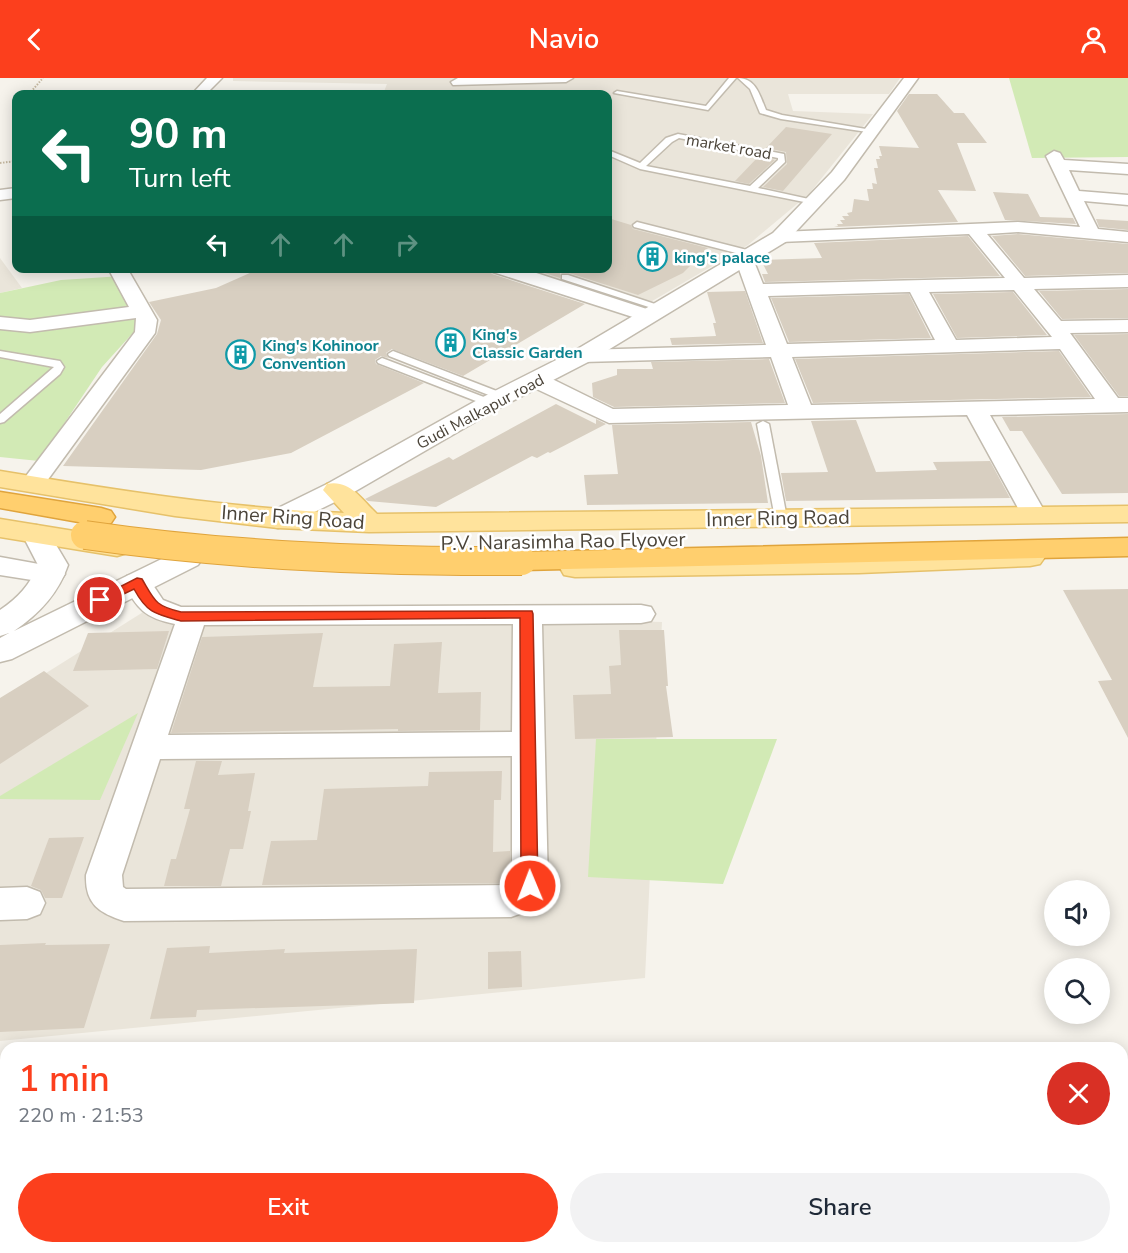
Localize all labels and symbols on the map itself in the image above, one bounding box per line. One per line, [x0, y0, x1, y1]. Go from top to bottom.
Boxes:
street label: market road [684, 129, 773, 165]
building icon: king's palace [637, 241, 669, 273]
place label: king's palace [674, 247, 770, 269]
place label: King's Classic Garden [472, 324, 583, 364]
building icon: King's Classic Garden [435, 327, 467, 359]
place label: King's Kohinoor Convention [262, 335, 380, 375]
building icon: King's Kohinoor Convention [225, 338, 257, 370]
street label: Gudi Malkapur road [413, 369, 548, 455]
street label: Inner Ring Road [220, 499, 366, 536]
street label: Inner Ring Road [706, 504, 850, 533]
street label: P.V. Narasimha Rao Flyover [440, 526, 686, 557]
pin [74, 574, 125, 625]
position arrow [498, 854, 562, 918]

